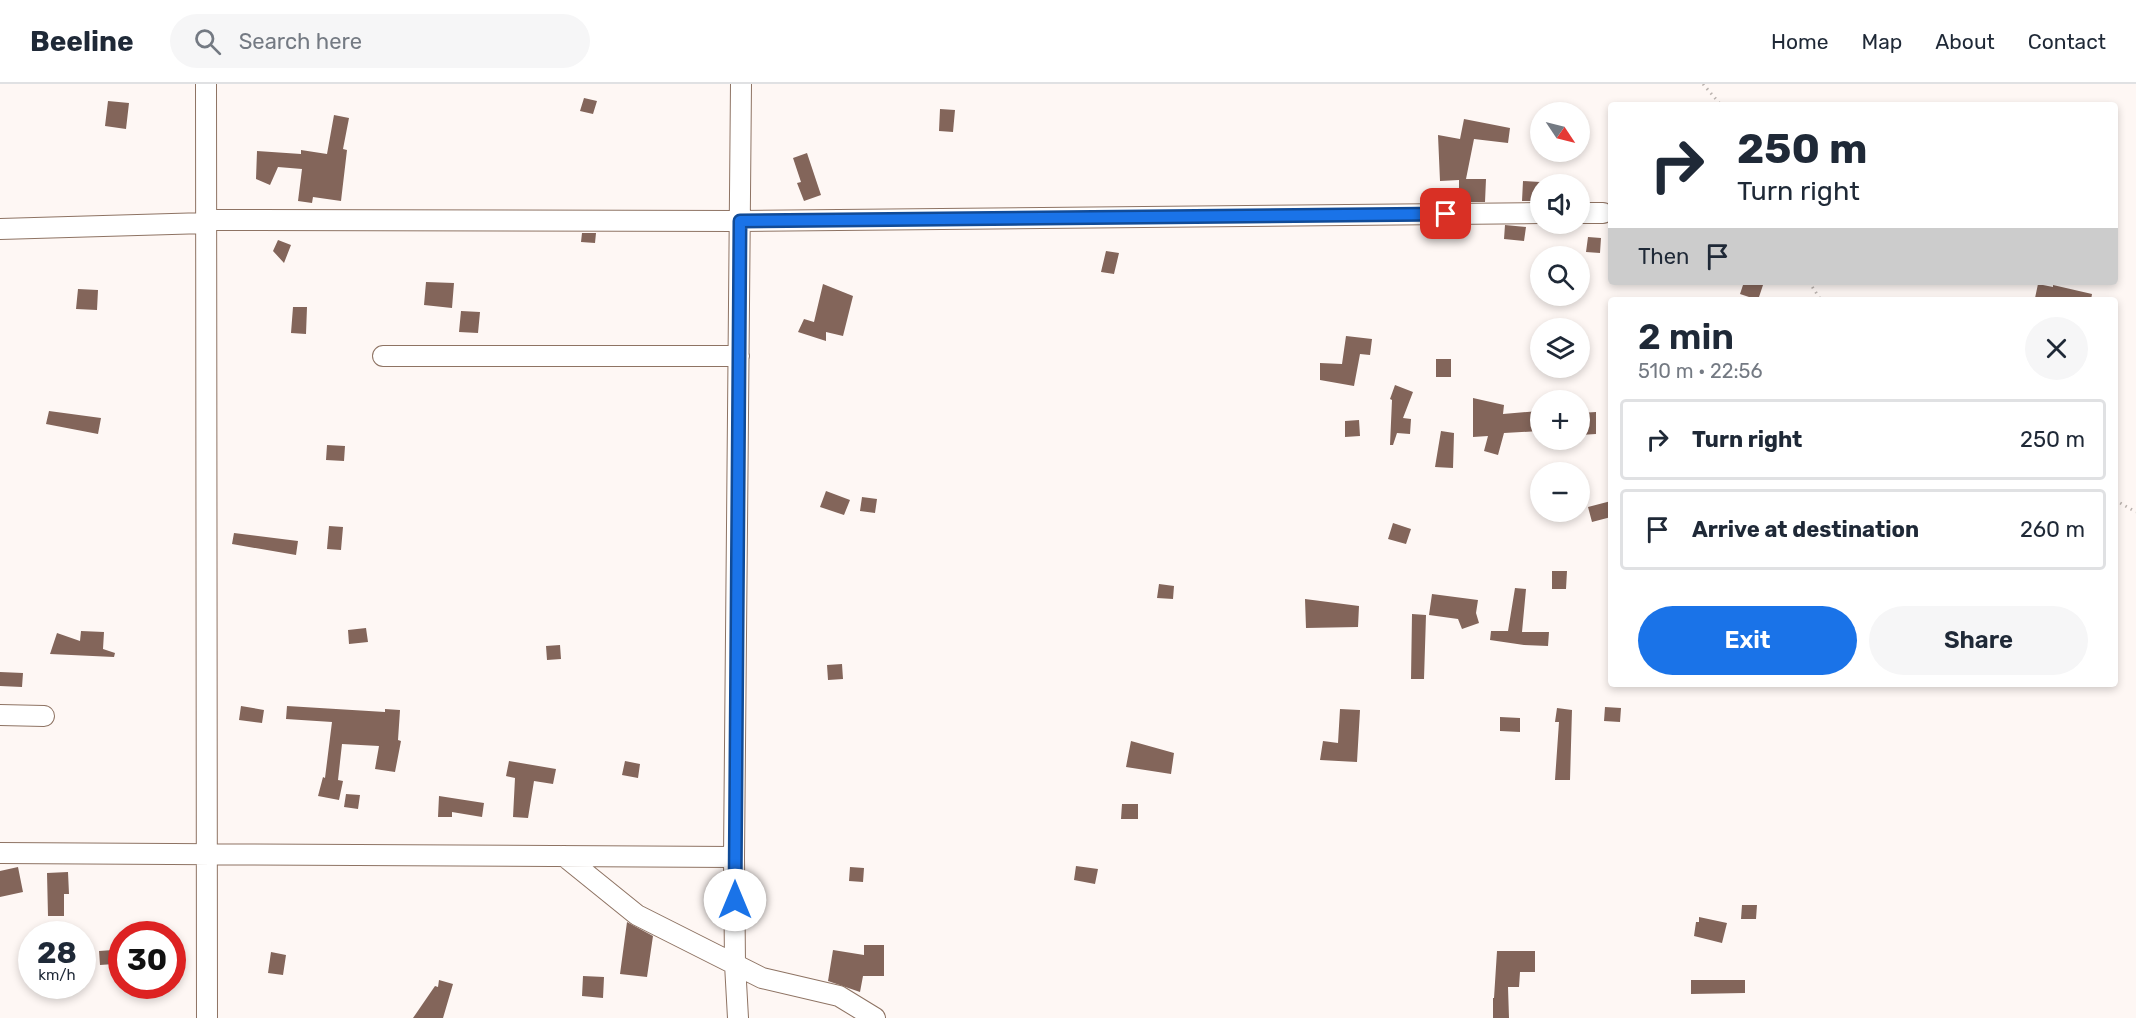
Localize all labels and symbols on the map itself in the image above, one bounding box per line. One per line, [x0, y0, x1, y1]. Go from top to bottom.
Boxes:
north arrow [1530, 102, 1590, 162]
pin [1420, 188, 1471, 239]
position arrow [703, 868, 767, 932]
speed limit sign: 30 [108, 921, 186, 999]

